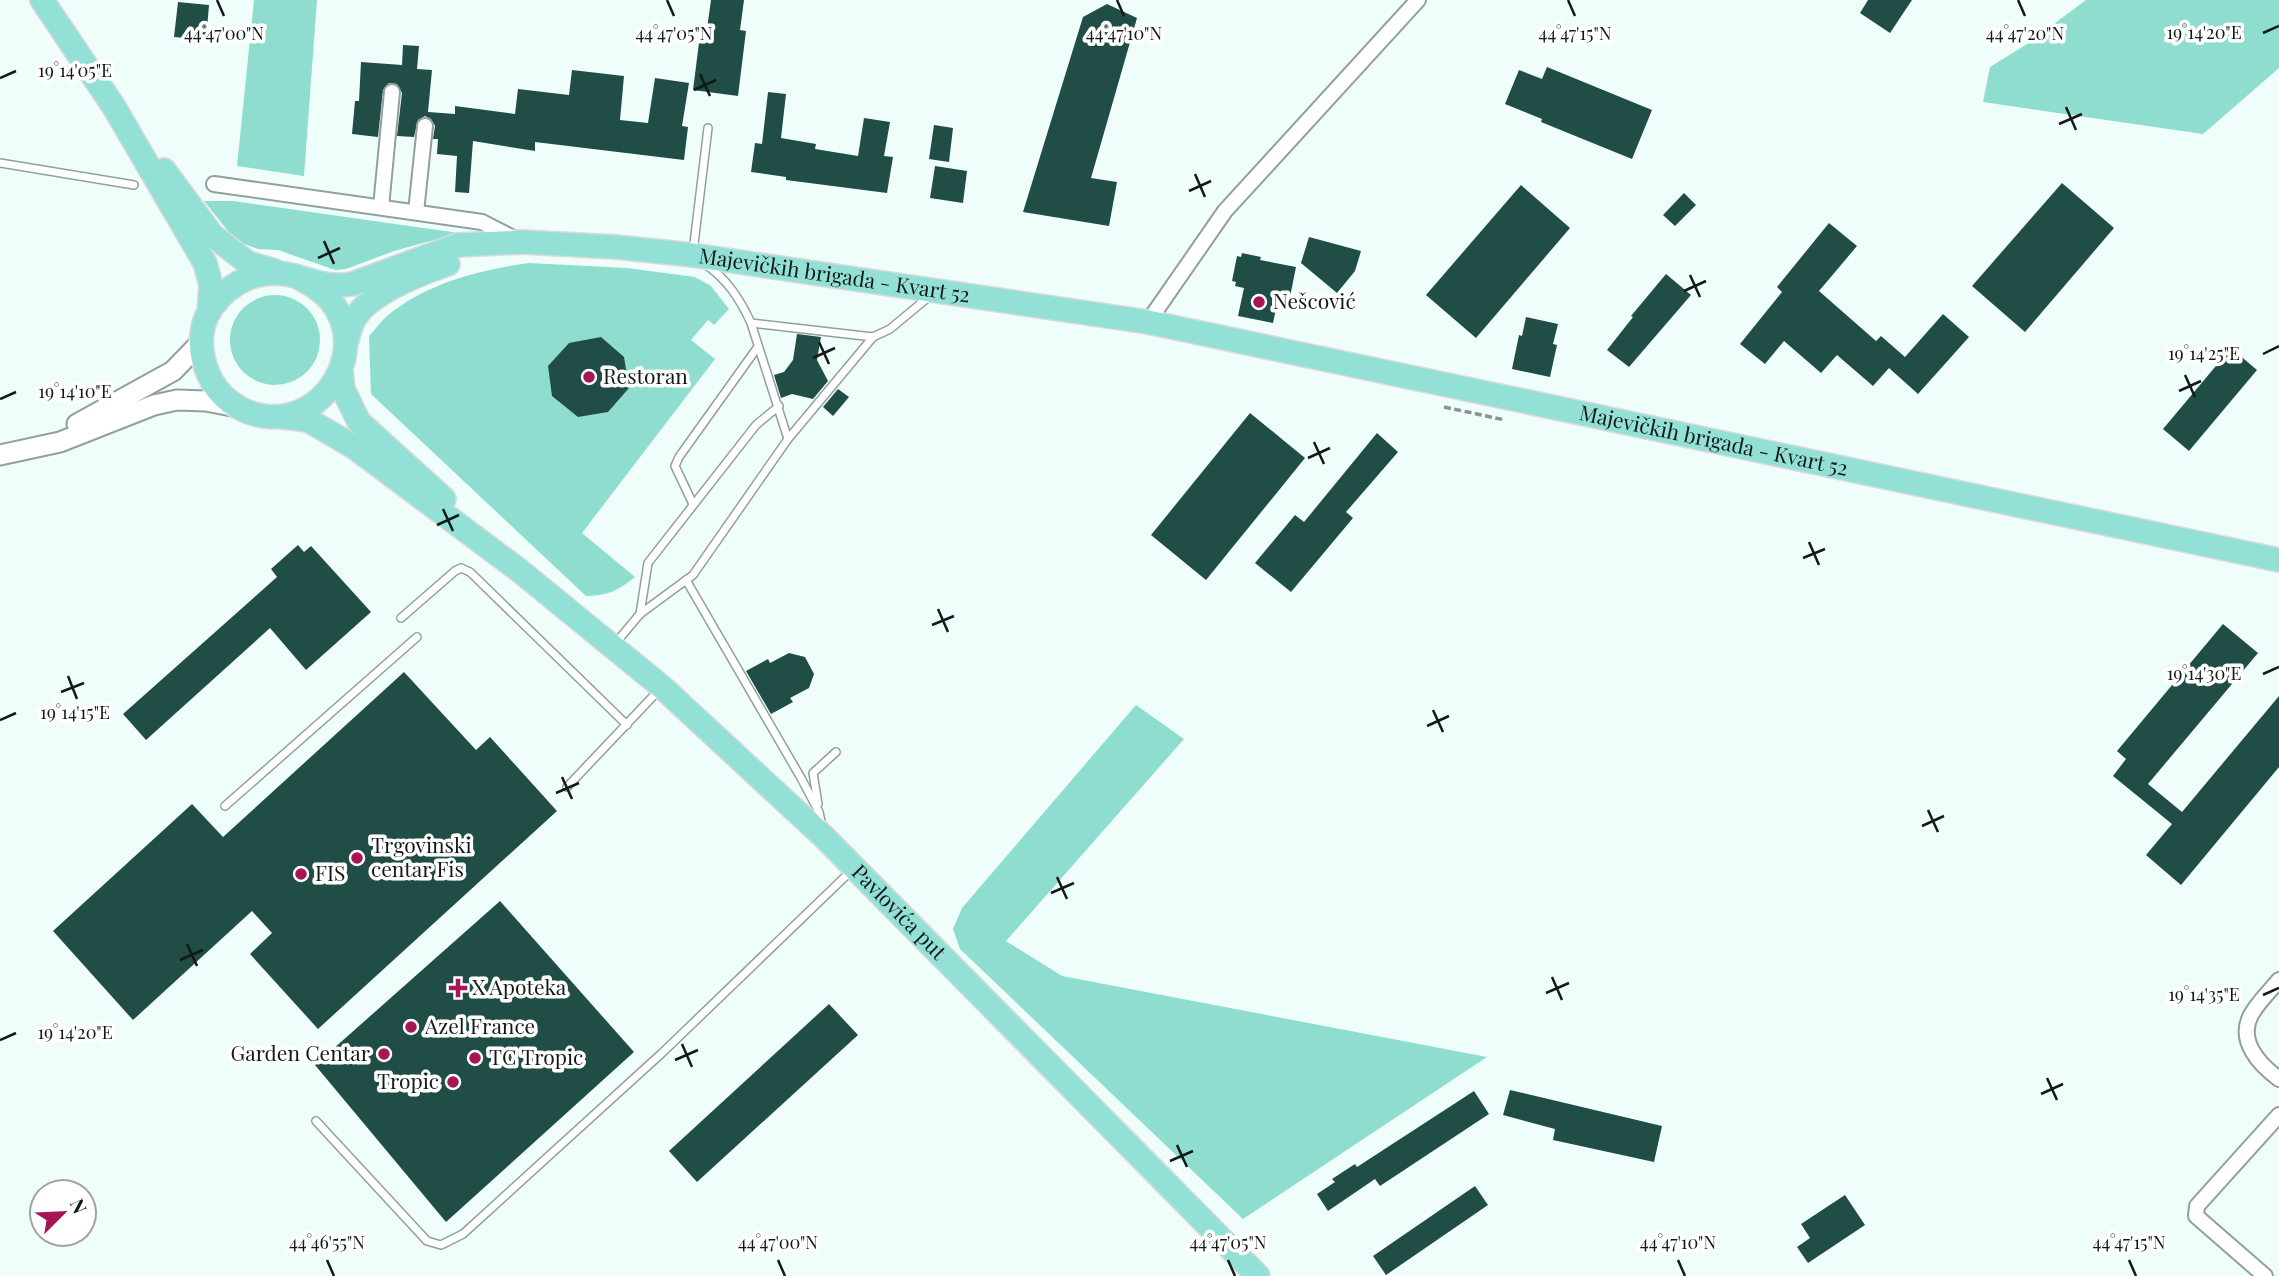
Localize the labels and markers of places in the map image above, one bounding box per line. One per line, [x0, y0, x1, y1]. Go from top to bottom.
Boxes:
place label: Nešcović [1273, 286, 1356, 314]
marker: Nešcović [1251, 294, 1267, 310]
place label: Restoran [603, 361, 688, 389]
marker: Restoran [581, 369, 597, 385]
place label: Trgovinski centar Fis [371, 830, 472, 882]
marker: Trgovinski centar Fis [349, 850, 365, 866]
place label: FIS [315, 858, 345, 886]
marker: FIS [293, 866, 309, 882]
place label: X Apoteka [472, 972, 567, 1000]
marker: X Apoteka [450, 980, 466, 996]
place label: Azel France [424, 1011, 535, 1039]
marker: Azel France [403, 1019, 419, 1035]
place label: Garden Centar [231, 1038, 371, 1066]
place label: TC Tropic [489, 1042, 583, 1070]
marker: Garden Centar [376, 1046, 392, 1062]
marker: TC Tropic [467, 1050, 483, 1066]
place label: Tropic [377, 1066, 439, 1094]
marker: Tropic [445, 1074, 461, 1090]

